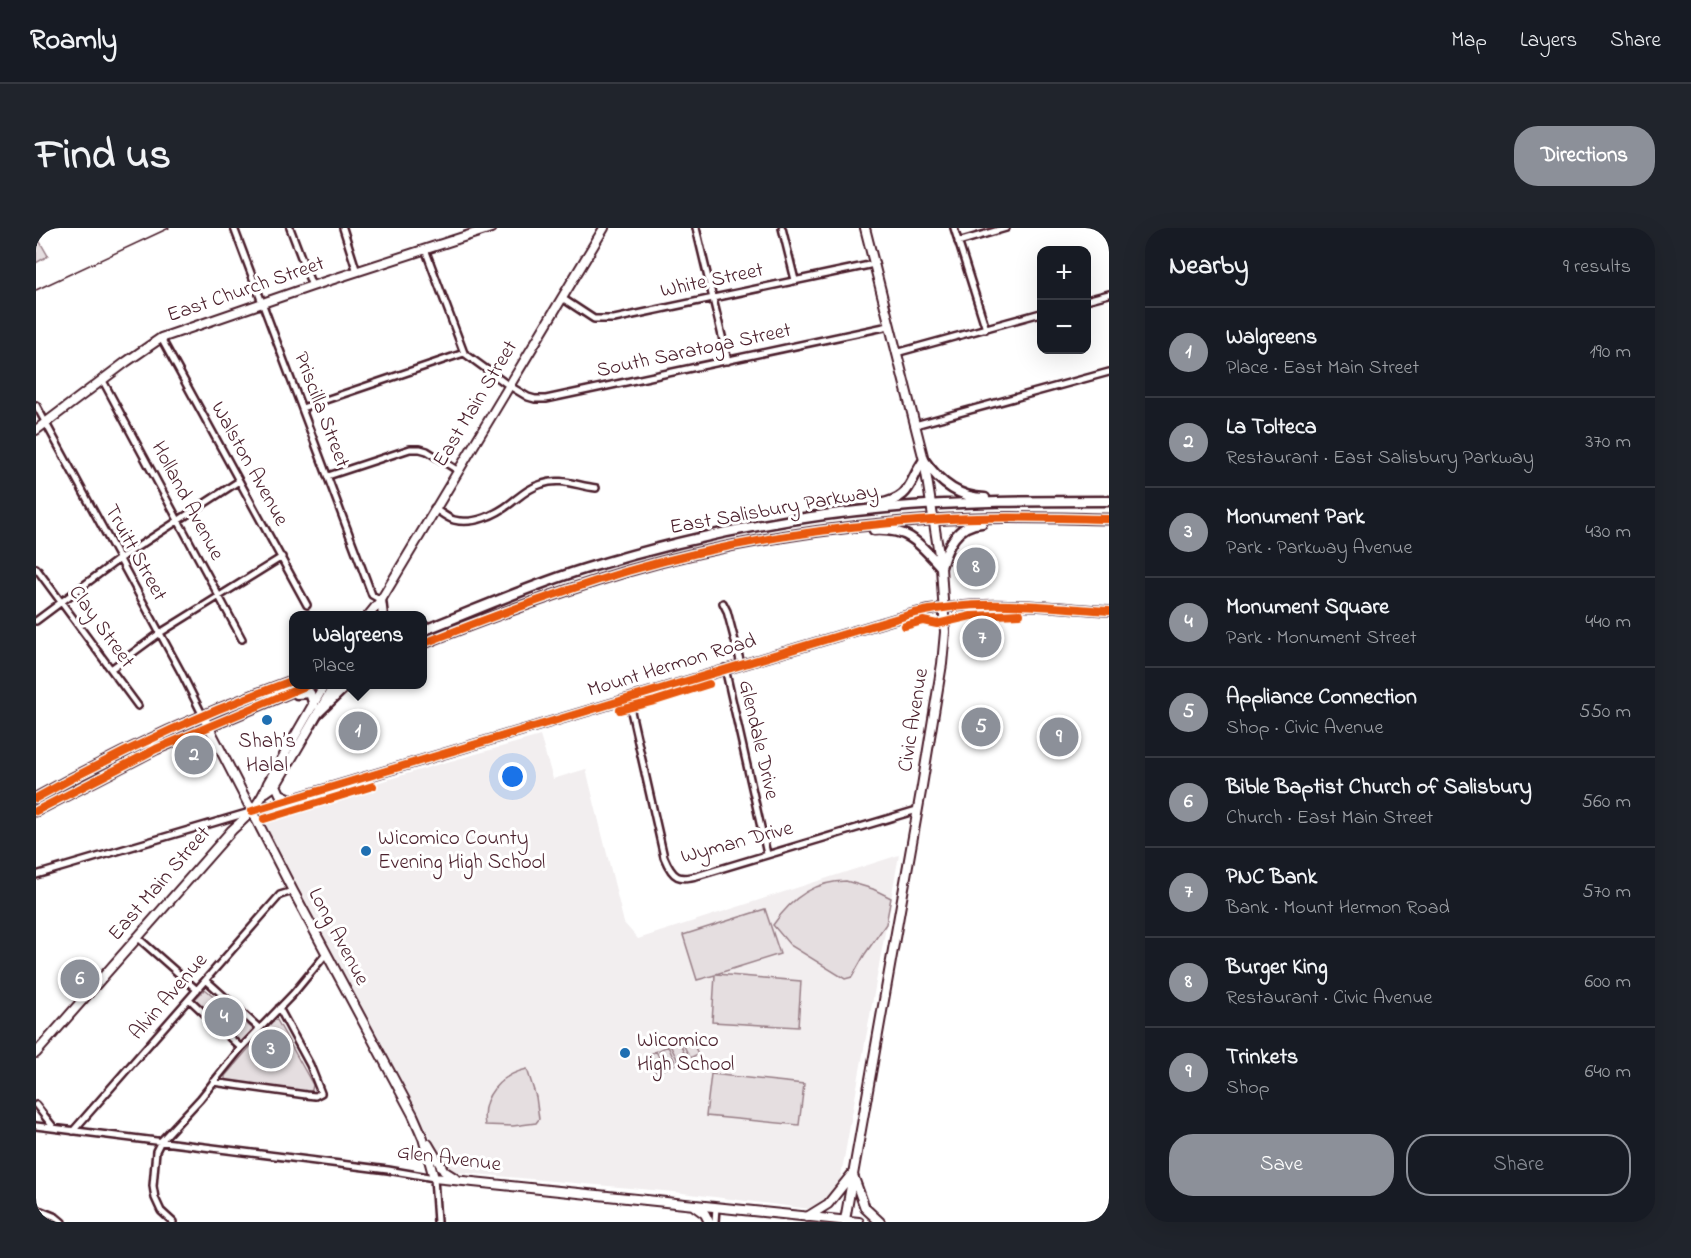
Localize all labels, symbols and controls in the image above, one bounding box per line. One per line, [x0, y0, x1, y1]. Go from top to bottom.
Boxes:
text: Roamly [30, 21, 117, 62]
text: Map [1451, 26, 1487, 56]
text: Layers [1520, 26, 1577, 56]
text: Share [1610, 26, 1661, 56]
text: Find us [36, 126, 171, 187]
button: Directions [1514, 126, 1655, 186]
map controls [1037, 246, 1091, 354]
button: + [1037, 246, 1091, 300]
text: Nearby [1169, 248, 1248, 286]
street label: East Church Street [163, 249, 329, 331]
text: 9 results [1563, 253, 1631, 282]
street label: White Street [658, 255, 766, 307]
button: − [1037, 300, 1091, 354]
street label: South Saratoga Street [594, 316, 794, 388]
text: Walgreens [1226, 322, 1317, 354]
street label: East Main Street [426, 335, 526, 473]
text: 1 [1185, 338, 1192, 367]
text: 190 m [1589, 338, 1631, 367]
street label: Priscilla Street [285, 348, 357, 472]
text: Place · East Main Street [1226, 354, 1419, 383]
street label: Walston Avenue [202, 396, 296, 532]
text: La Tolteca [1226, 412, 1317, 444]
text: 2 [1184, 428, 1193, 457]
text: 370 m [1585, 428, 1631, 457]
street label: Holland Avenue [143, 436, 231, 566]
text: Restaurant · East Salisbury Parkway [1226, 444, 1534, 473]
street label: East Salisbury Parkway [667, 477, 881, 545]
street label: Truitt Street [96, 499, 174, 607]
text: Monument Park [1226, 502, 1365, 534]
text: 3 [1184, 518, 1193, 547]
text: 430 m [1585, 518, 1631, 547]
text: Park · Parkway Avenue [1226, 534, 1412, 563]
pin: 8 [956, 544, 996, 590]
street label: Clay Street [59, 579, 141, 676]
text: Monument Square [1226, 592, 1389, 624]
text: 4 [1184, 608, 1193, 637]
text: 440 m [1585, 608, 1631, 637]
popup [289, 611, 427, 689]
pin: 7 [962, 616, 1002, 660]
text: Walgreens [312, 620, 404, 652]
text: Park · Monument Street [1226, 624, 1417, 653]
street label: Mount Hermon Road [584, 626, 760, 706]
text: Place [312, 652, 355, 681]
street label: Civic Avenue [891, 665, 937, 774]
street label: Glendale Drive [730, 677, 786, 803]
text: Appliance Connection [1226, 682, 1417, 714]
text: 5 [1183, 698, 1194, 727]
text: 550 m [1579, 698, 1631, 727]
pin: 5 [962, 704, 1000, 750]
pin: 1 [338, 708, 378, 754]
marker: Shah’s Halal [260, 713, 274, 727]
pin: 9 [1040, 714, 1078, 760]
text: Shop · Civic Avenue [1226, 714, 1383, 743]
place label: Shah’s Halal [238, 727, 296, 781]
pin: 2 [174, 732, 214, 778]
your location [498, 762, 527, 791]
text: Bible Baptist Church of Salisbury [1226, 772, 1532, 804]
text: 6 [1184, 788, 1193, 817]
text: 560 m [1582, 788, 1631, 817]
text: Church · East Main Street [1226, 804, 1433, 833]
street label: Wyman Drive [678, 813, 798, 874]
street label: East Main Street [102, 820, 218, 948]
place label: Wicomico County Evening High School [378, 824, 545, 880]
marker: Wicomico County Evening High School [359, 844, 373, 858]
text: PNC Bank [1226, 862, 1317, 894]
text: 7 [1184, 878, 1193, 907]
text: 570 m [1582, 878, 1631, 907]
street label: Long Avenue [298, 883, 377, 993]
text: Bank · Mount Hermon Road [1226, 894, 1450, 923]
street label: Alvin Avenue [123, 946, 216, 1047]
text: Burger King [1226, 952, 1328, 984]
pin: 6 [60, 956, 99, 1002]
text: 8 [1185, 968, 1192, 997]
text: 600 m [1584, 968, 1631, 997]
text: Restaurant · Civic Avenue [1226, 984, 1433, 1013]
pin: 4 [204, 994, 243, 1040]
pin: 3 [252, 1026, 290, 1072]
place label: Wicomico High School [637, 1026, 734, 1082]
text: Trinkets [1226, 1042, 1298, 1074]
marker: Wicomico High School [618, 1046, 632, 1060]
text: 9 [1185, 1058, 1192, 1087]
text: 640 m [1585, 1058, 1631, 1087]
text: Shop [1226, 1074, 1270, 1103]
button: Save [1169, 1134, 1394, 1196]
button: Share [1406, 1134, 1631, 1196]
street label: Glen Avenue [395, 1138, 503, 1180]

